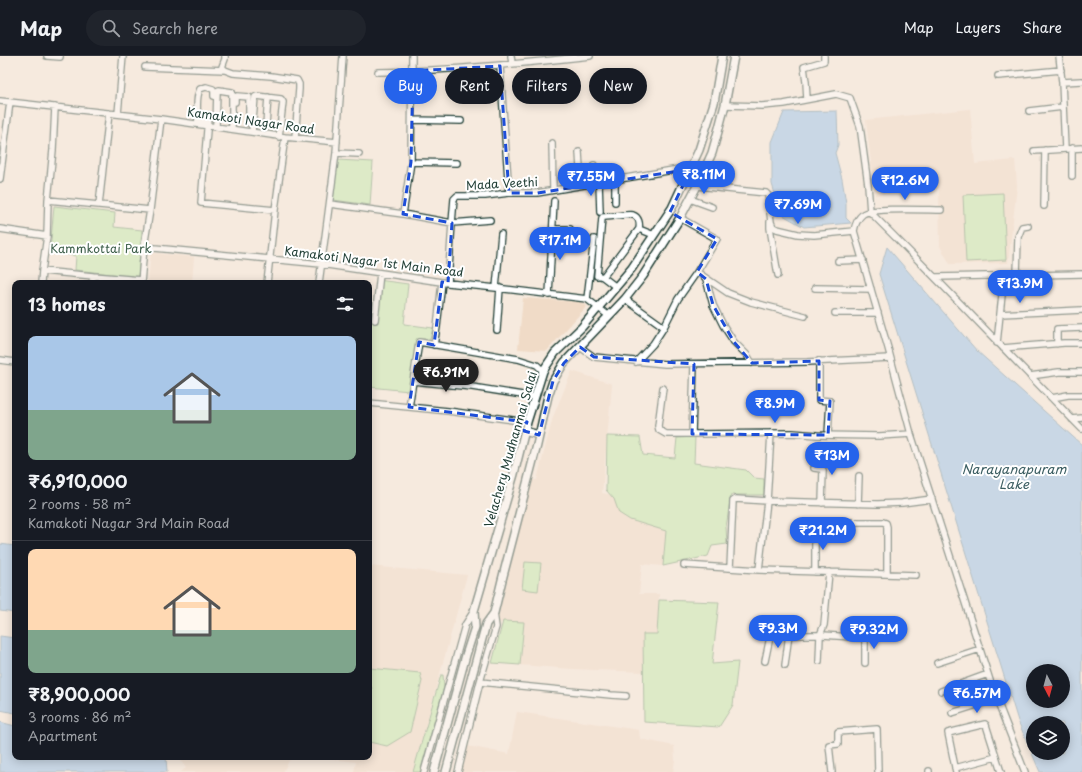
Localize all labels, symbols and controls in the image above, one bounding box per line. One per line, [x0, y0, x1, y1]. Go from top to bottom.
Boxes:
search box [86, 10, 366, 46]
text: Map [20, 14, 62, 42]
text: Search here [132, 16, 218, 39]
icon: search [100, 17, 122, 39]
text: Map [904, 17, 934, 38]
text: Layers [956, 17, 1001, 38]
text: Share [1023, 17, 1062, 38]
chip: Buy [384, 68, 437, 104]
chip: Rent [445, 68, 504, 104]
chip: Filters [512, 68, 581, 104]
chip: New [589, 68, 647, 104]
street label: Kamakoti Nagar Road [186, 102, 316, 138]
pin: ₹8.11M [671, 161, 737, 195]
pin: ₹7.55M [558, 163, 624, 197]
text: ₹8.11M [682, 164, 726, 183]
text: ₹7.55M [567, 166, 615, 185]
pin: ₹12.6M [872, 167, 938, 201]
text: ₹12.6M [881, 170, 929, 189]
street label: Mada Veethi [466, 172, 538, 194]
pin: ₹7.69M [765, 191, 831, 225]
text: ₹7.69M [774, 194, 822, 213]
pin: ₹17.1M [527, 227, 593, 261]
text: ₹17.1M [538, 230, 582, 249]
park label: Kammkottai Park [50, 239, 152, 257]
street label: Kamakoti Nagar 1st Main Road [283, 241, 465, 281]
pin: ₹13.9M [987, 270, 1053, 304]
text: ₹13.9M [997, 273, 1043, 292]
text: 13 homes [28, 291, 105, 317]
icon: filters [334, 293, 356, 315]
pin: ₹6.91M [413, 359, 479, 393]
icon: home [156, 362, 228, 434]
text: ₹6.91M [423, 362, 469, 381]
street label: Velachery Mudhanmai Salai [479, 369, 541, 529]
pin: ₹8.9M [747, 390, 803, 424]
text: ₹8.9M [755, 393, 795, 412]
pin: ₹13M [808, 442, 856, 476]
text: ₹13M [814, 445, 850, 464]
water label: Narayanapuram Lake [962, 459, 1068, 493]
text: ₹6,910,000 [28, 468, 127, 494]
text: 2 rooms · 58 m² [28, 494, 131, 513]
text: Kamakoti Nagar 3rd Main Road [28, 513, 229, 532]
pin: ₹21.2M [790, 517, 856, 551]
text: ₹21.2M [799, 520, 847, 539]
icon: home [156, 575, 228, 647]
pin: ₹9.3M [750, 615, 806, 649]
pin: ₹9.32M [841, 616, 907, 650]
text: ₹9.3M [758, 618, 798, 637]
text: ₹9.32M [849, 619, 899, 638]
north arrow [1026, 664, 1070, 708]
map controls [1026, 664, 1070, 760]
pin: ₹6.57M [944, 680, 1010, 714]
text: ₹8,900,000 [28, 681, 130, 707]
text: ₹6.57M [953, 683, 1001, 702]
text: 3 rooms · 86 m² [28, 707, 131, 726]
button: layers [1026, 716, 1070, 760]
text: Apartment [28, 726, 97, 745]

